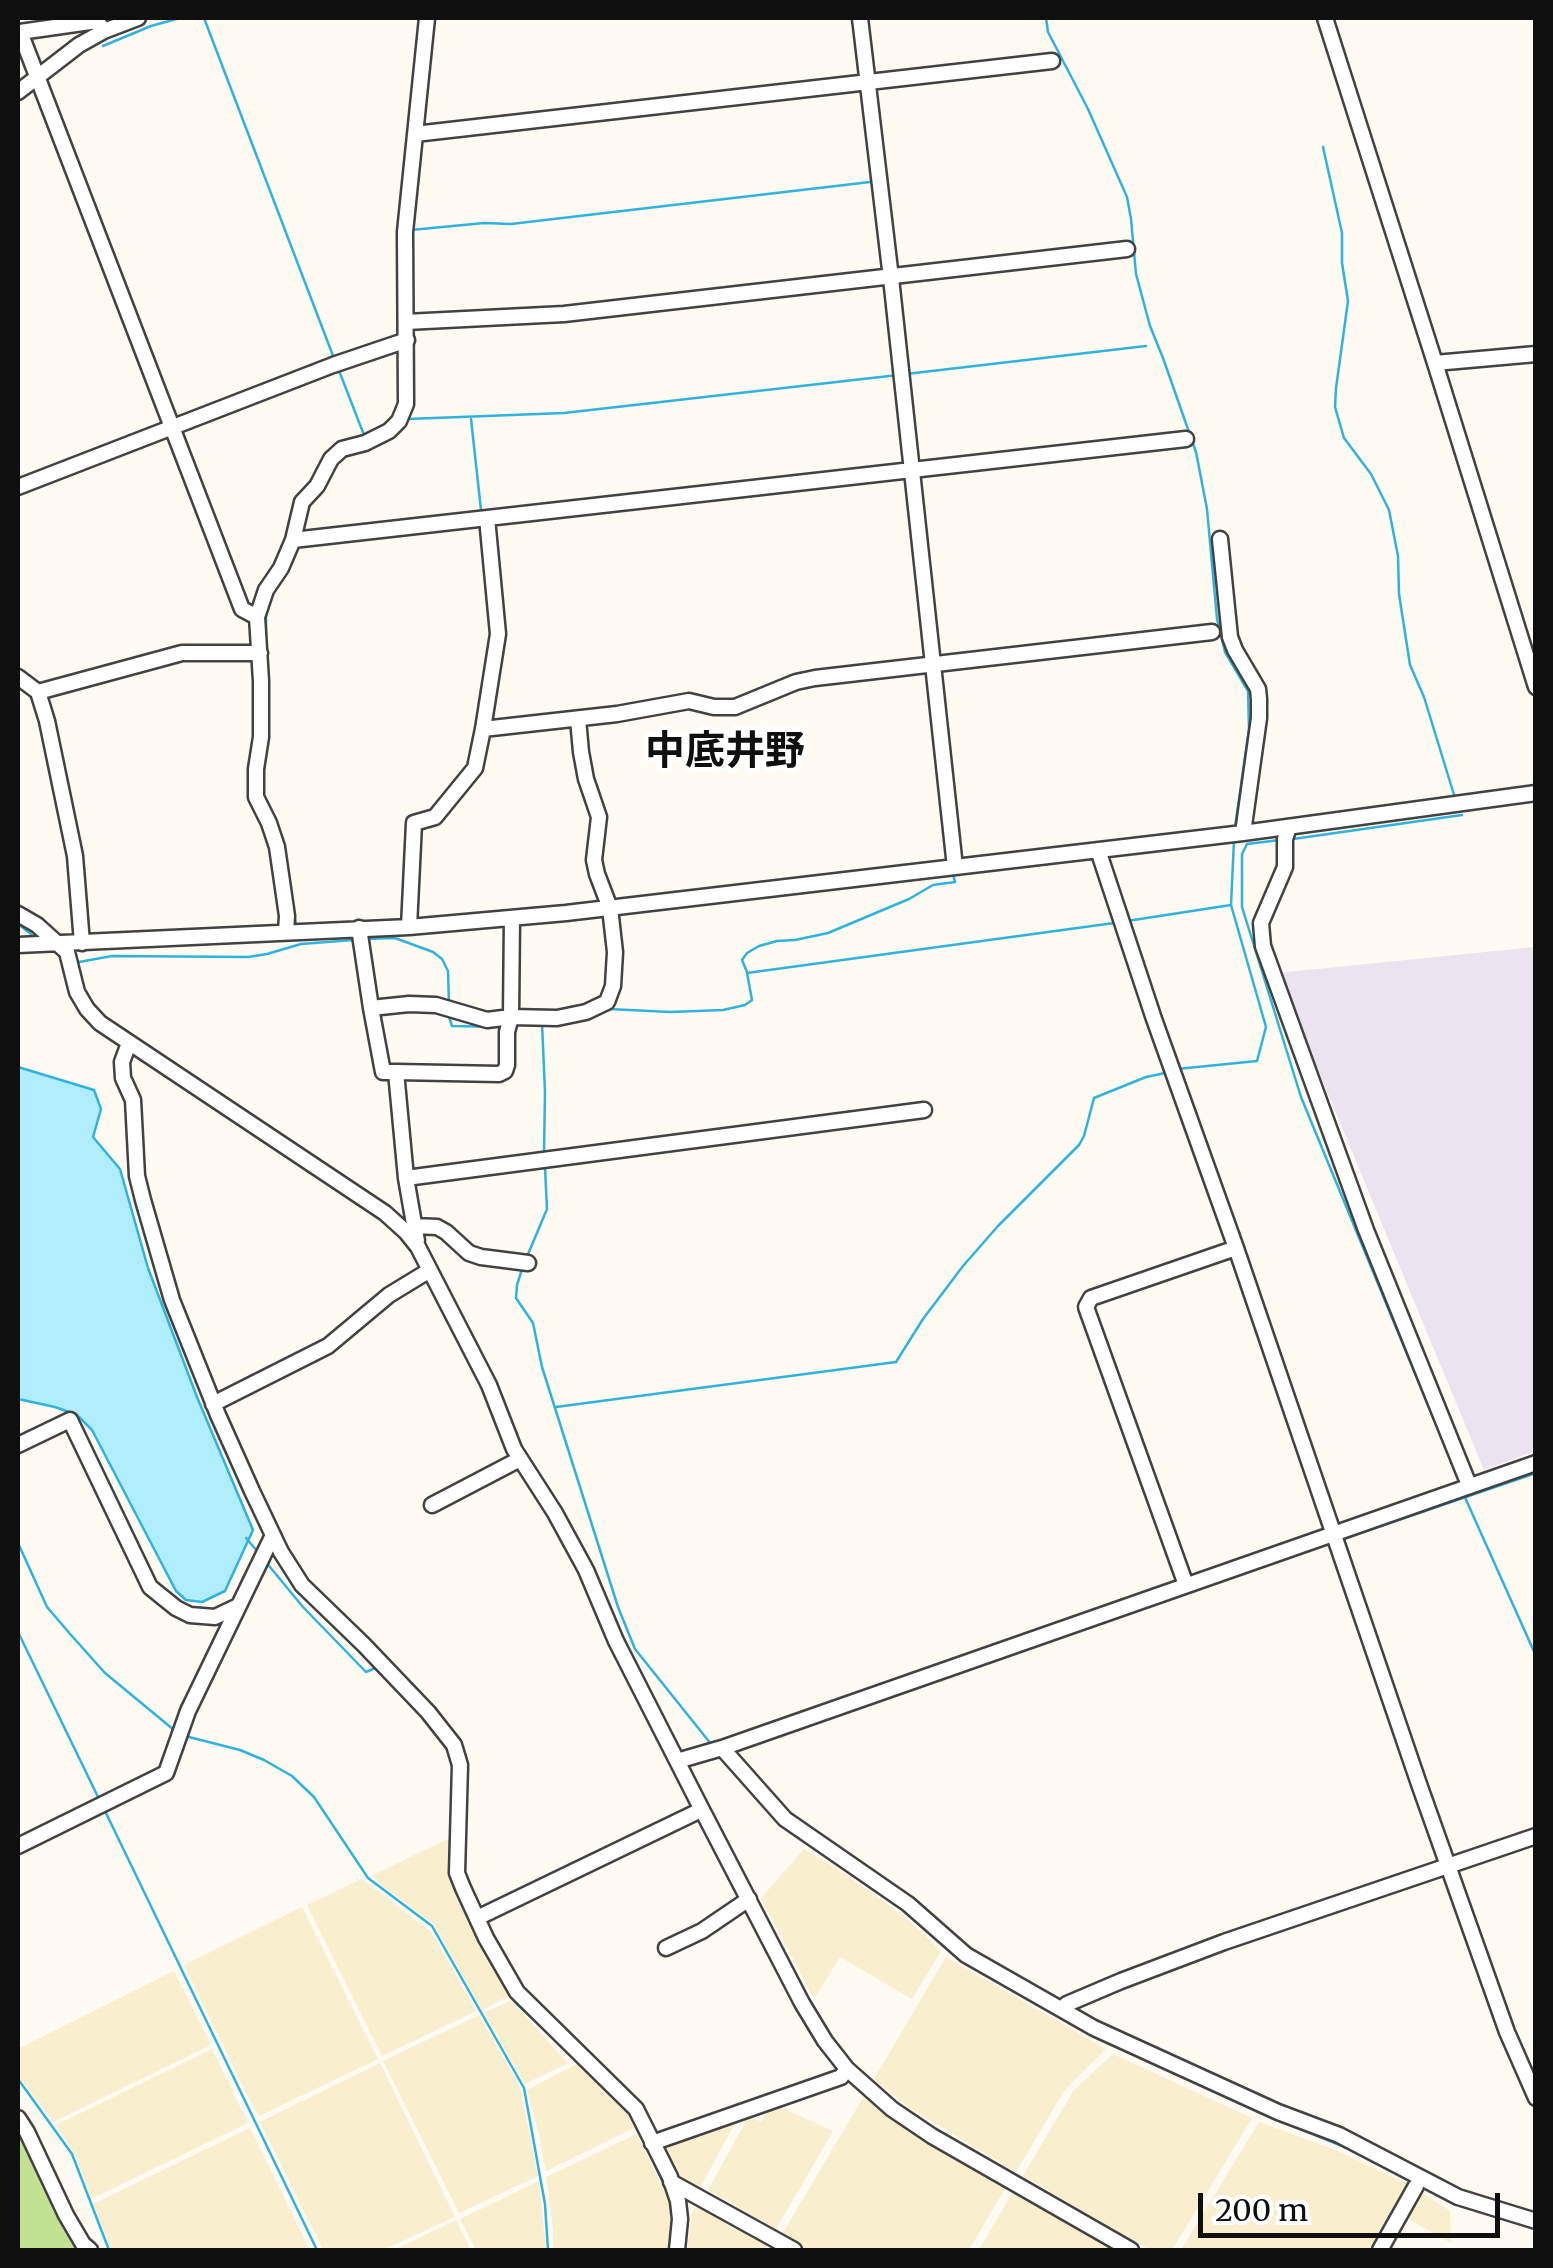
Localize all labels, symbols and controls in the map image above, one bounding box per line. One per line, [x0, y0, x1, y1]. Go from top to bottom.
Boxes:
district label: 中底井野 [645, 729, 805, 777]
scale bar [1203, 2173, 1506, 2235]
text: 200 m [1215, 2191, 1308, 2229]

